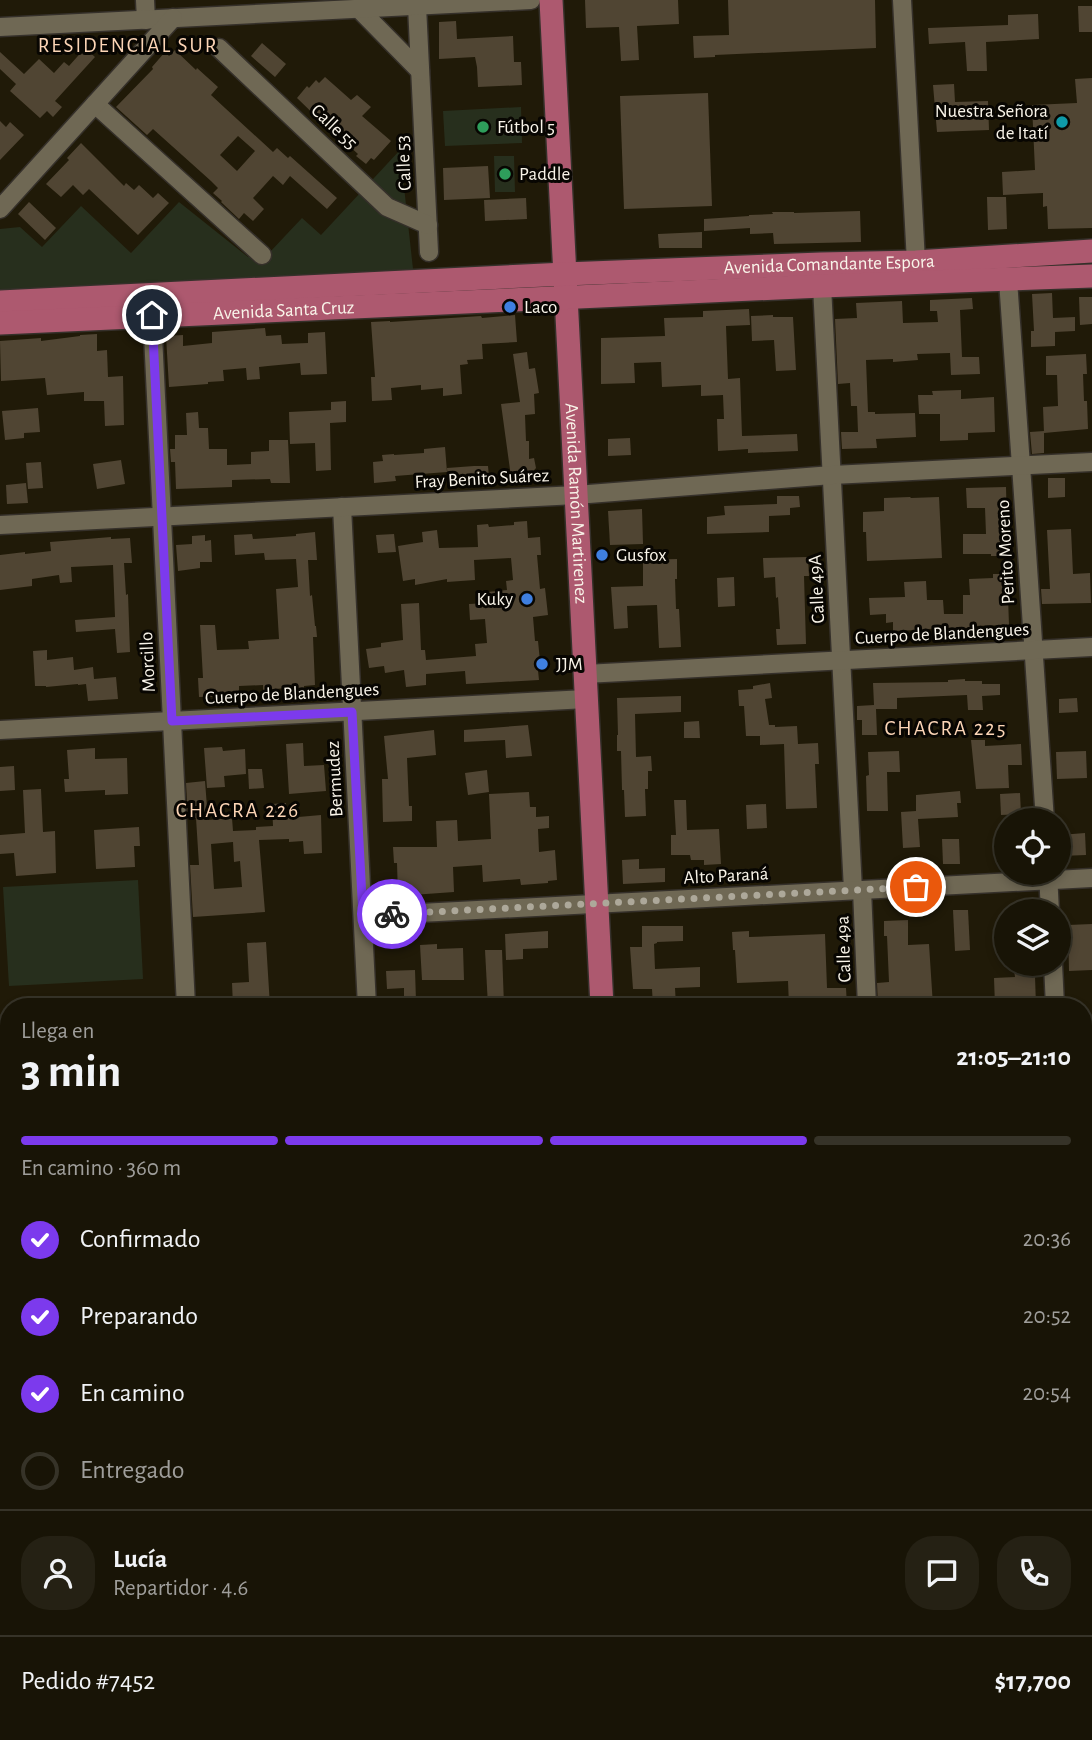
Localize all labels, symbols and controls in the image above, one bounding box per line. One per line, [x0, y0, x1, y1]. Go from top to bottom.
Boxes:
district label: RESIDENCIAL SUR [38, 35, 218, 56]
street label: Calle 55 [307, 101, 361, 153]
place label: Nuestra Señora de Itatí [935, 102, 1048, 143]
marker: Nuestra Señora de Itatí [1054, 114, 1070, 130]
place label: Fútbol 5 [497, 118, 555, 137]
marker: Fútbol 5 [475, 119, 491, 135]
street label: Calle 53 [393, 135, 415, 191]
place label: Paddle [519, 165, 570, 184]
marker: Paddle [497, 166, 513, 182]
street label: Avenida Comandante Espora [723, 251, 936, 277]
pin [122, 285, 182, 345]
icon: home [133, 296, 171, 334]
street label: Avenida Santa Cruz [213, 298, 355, 323]
place label: Laco [524, 298, 557, 317]
marker: Laco [502, 299, 518, 315]
street label: Avenida Ramón Martirenez [562, 403, 591, 604]
street label: Fray Benito Suárez [414, 466, 550, 492]
street label: Perito Moreno [994, 499, 1018, 605]
place label: Gusfox [616, 546, 666, 565]
marker: Gusfox [594, 547, 610, 563]
street label: Calle 49A [806, 554, 828, 624]
place label: Kuky [476, 590, 513, 609]
marker: Kuky [519, 591, 535, 607]
street label: Cuerpo de Blandengues [854, 620, 1030, 648]
street label: Morcillo [137, 631, 159, 693]
place label: JJM [556, 655, 583, 674]
marker: JJM [534, 656, 550, 672]
street label: Cuerpo de Blandengues [204, 680, 380, 708]
district label: CHACRA 225 [884, 718, 1008, 739]
street label: Bermudez [324, 740, 346, 818]
district label: CHACRA 226 [176, 800, 300, 821]
map controls [994, 808, 1071, 976]
button: locate [994, 808, 1071, 885]
pin [886, 857, 946, 917]
street label: Alto Paraná [683, 864, 769, 888]
icon: bag [897, 868, 935, 906]
courier [357, 879, 427, 949]
icon: bike [373, 895, 411, 933]
button: layers [994, 899, 1071, 976]
street label: Calle 49a [833, 915, 855, 983]
text: Llega en [21, 1020, 94, 1043]
text: 21:05–21:10 [956, 1044, 1071, 1070]
text: 3 min [21, 1049, 121, 1095]
text: En camino · 360 m [21, 1157, 181, 1180]
icon: check [21, 1221, 59, 1259]
text: Confirmado [80, 1226, 201, 1252]
text: 20:36 [1023, 1228, 1071, 1251]
icon: check [21, 1298, 59, 1336]
text: Preparando [80, 1303, 198, 1329]
text: 20:52 [1023, 1305, 1071, 1328]
icon: check [21, 1375, 59, 1413]
text: En camino [80, 1380, 185, 1406]
text: 20:54 [1022, 1382, 1071, 1405]
text: Entregado [80, 1457, 185, 1483]
button: person [21, 1536, 95, 1610]
button: chat [905, 1536, 979, 1610]
button: phone [997, 1536, 1071, 1610]
text: Lucía [113, 1546, 167, 1572]
text: Repartidor · 4.6 [113, 1577, 248, 1600]
text: Pedido #7452 [21, 1668, 155, 1694]
text: $17,700 [994, 1668, 1071, 1694]

